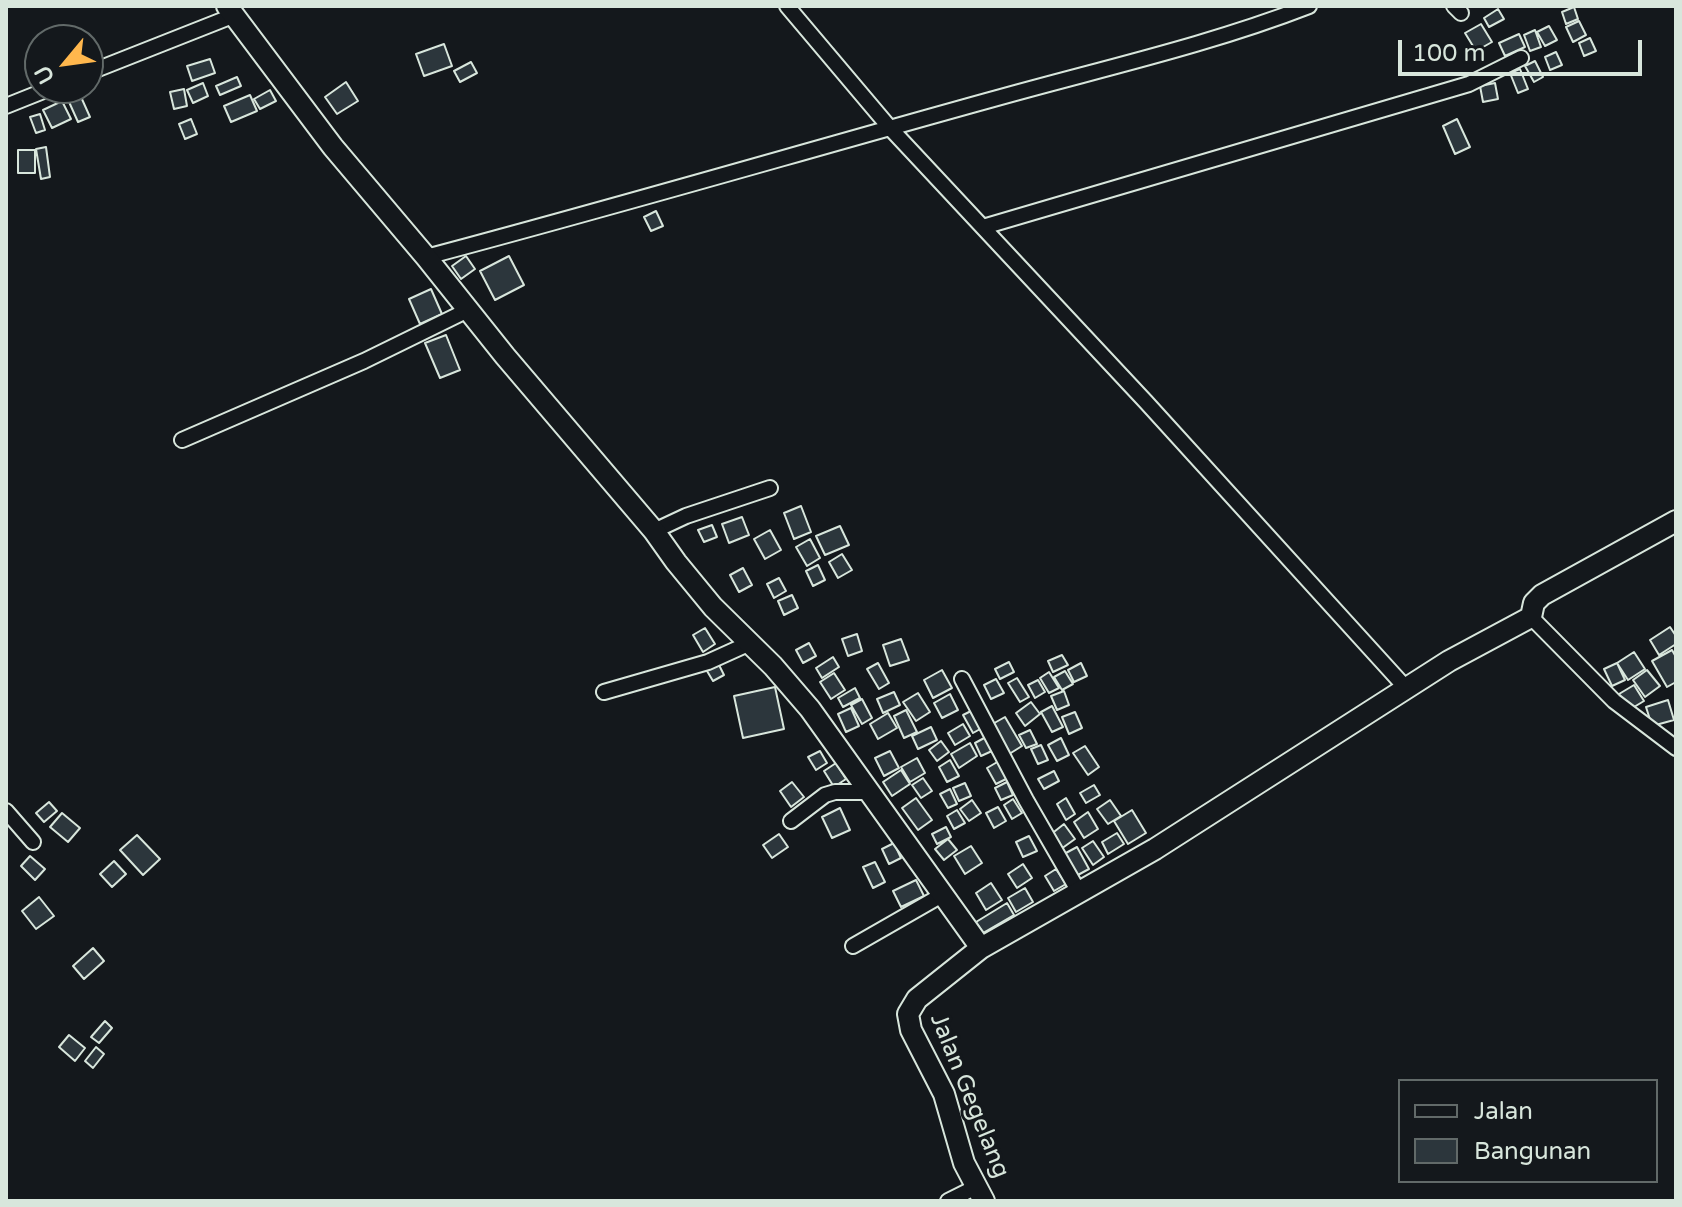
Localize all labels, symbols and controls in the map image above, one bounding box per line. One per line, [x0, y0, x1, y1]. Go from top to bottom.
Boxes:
north arrow [24, 24, 104, 104]
scale bar [1402, 24, 1646, 74]
text: 100 m [1412, 39, 1486, 68]
text: U [29, 61, 60, 88]
street label: Jalan Gegelang [923, 1010, 1015, 1182]
legend [1398, 1079, 1658, 1183]
text: Jalan [1474, 1097, 1533, 1126]
text: Bangunan [1474, 1137, 1591, 1166]

